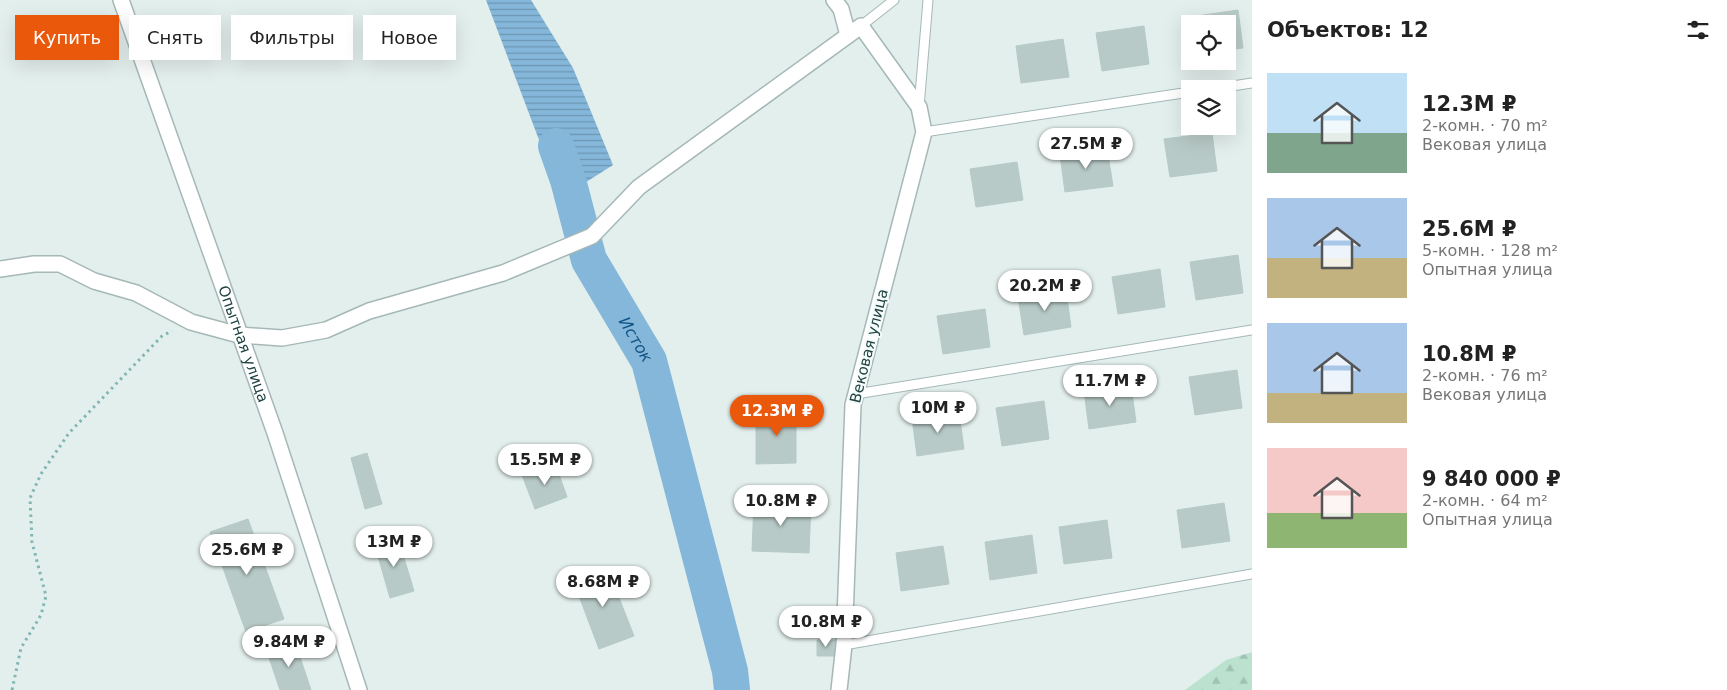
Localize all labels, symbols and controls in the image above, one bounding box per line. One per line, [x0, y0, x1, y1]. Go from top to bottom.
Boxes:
chip: Купить [15, 15, 119, 60]
chip: Снять [129, 15, 221, 60]
chip: Фильтры [231, 15, 353, 60]
chip: Новое [363, 15, 456, 60]
map controls [1181, 15, 1236, 135]
button: locate [1181, 15, 1236, 70]
icon: filters [1684, 16, 1712, 44]
text: Объектов: 12 [1267, 18, 1429, 42]
button: layers [1181, 80, 1236, 135]
text: 12.3M ₽ [1422, 92, 1517, 116]
icon: home [1307, 93, 1367, 153]
text: 2-комн. · 70 m² [1422, 116, 1548, 135]
pin: 27.5M ₽ [1040, 128, 1132, 170]
text: 27.5M ₽ [1050, 134, 1122, 153]
text: Вековая улица [1422, 135, 1547, 154]
text: 25.6M ₽ [1422, 217, 1517, 241]
icon: home [1307, 218, 1367, 278]
text: 5-комн. · 128 m² [1422, 241, 1558, 260]
text: Опытная улица [1422, 260, 1553, 279]
pin: 20.2M ₽ [999, 270, 1091, 312]
text: 20.2M ₽ [1009, 276, 1081, 295]
street label: Опытная улица [214, 283, 272, 405]
street label: Вековая улица [846, 287, 892, 405]
water label: Исток [615, 313, 657, 366]
text: 10.8M ₽ [1422, 342, 1517, 366]
icon: home [1307, 343, 1367, 403]
pin: 11.7M ₽ [1064, 364, 1156, 407]
text: 2-комн. · 76 m² [1422, 366, 1548, 385]
text: 11.7M ₽ [1074, 371, 1146, 390]
text: Вековая улица [1422, 385, 1547, 404]
pin: 10M ₽ [903, 392, 973, 434]
pin: 12.3M ₽ [731, 394, 823, 437]
text: 10M ₽ [911, 398, 965, 417]
text: 12.3M ₽ [741, 401, 813, 420]
pin: 15.5M ₽ [499, 444, 591, 486]
text: 15.5M ₽ [509, 450, 581, 469]
text: 9 840 000 ₽ [1422, 467, 1561, 491]
icon: home [1307, 468, 1367, 528]
pin: 10.8M ₽ [735, 484, 827, 527]
text: 10.8M ₽ [745, 491, 817, 510]
text: 2-комн. · 64 m² [1422, 491, 1548, 510]
text: Опытная улица [1422, 510, 1553, 529]
pin: 13M ₽ [359, 526, 429, 568]
text: 13M ₽ [367, 532, 421, 551]
pin: 25.6M ₽ [201, 534, 293, 576]
text: 25.6M ₽ [211, 540, 283, 559]
pin: 8.68M ₽ [557, 566, 649, 608]
text: 8.68M ₽ [567, 572, 639, 591]
pin: 10.8M ₽ [780, 606, 872, 648]
text: 10.8M ₽ [790, 612, 862, 631]
pin: 9.84M ₽ [243, 626, 335, 668]
text: 9.84M ₽ [253, 632, 325, 651]

